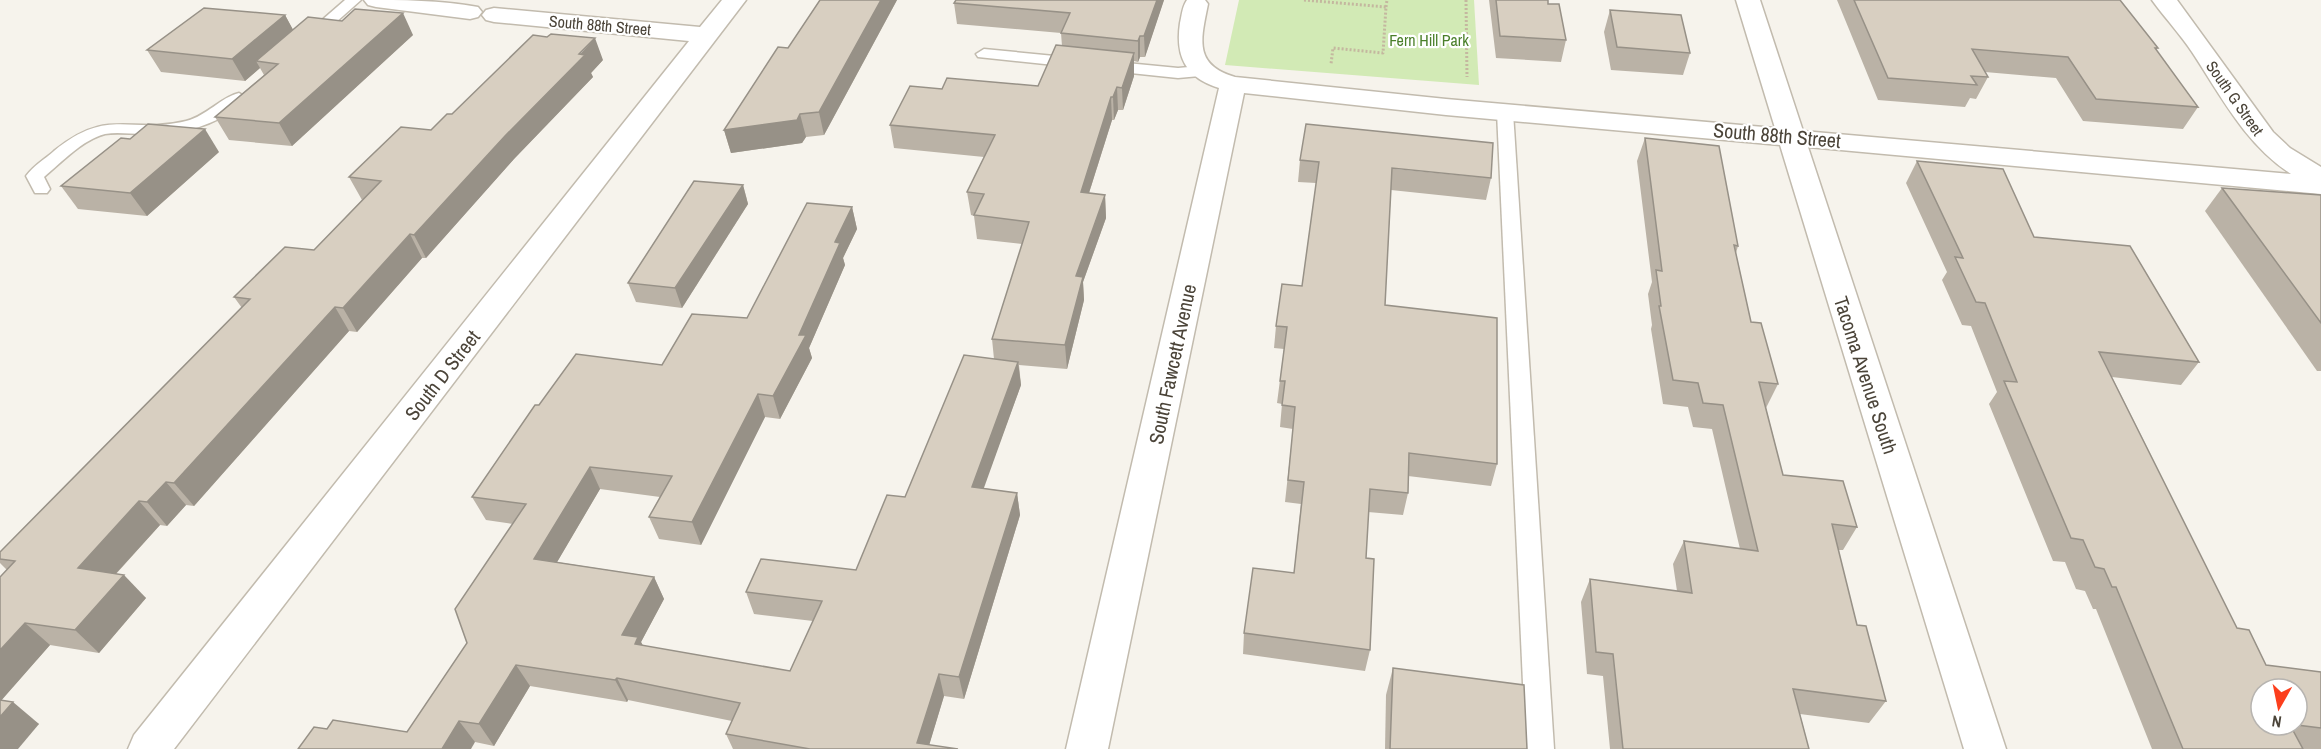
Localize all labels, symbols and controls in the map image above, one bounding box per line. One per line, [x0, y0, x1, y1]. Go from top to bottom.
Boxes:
street label: South 88th Street [548, 10, 652, 40]
park label: Fern Hill Park [1389, 29, 1469, 51]
street label: South G Street [2201, 56, 2269, 140]
street label: South 88th Street [1712, 116, 1842, 154]
street label: South Fawcett Avenue [1142, 281, 1202, 447]
street label: Tacoma Avenue South [1828, 293, 1904, 457]
street label: South D Street [398, 324, 486, 426]
north arrow [2249, 677, 2309, 737]
text: N [2270, 710, 2283, 733]

